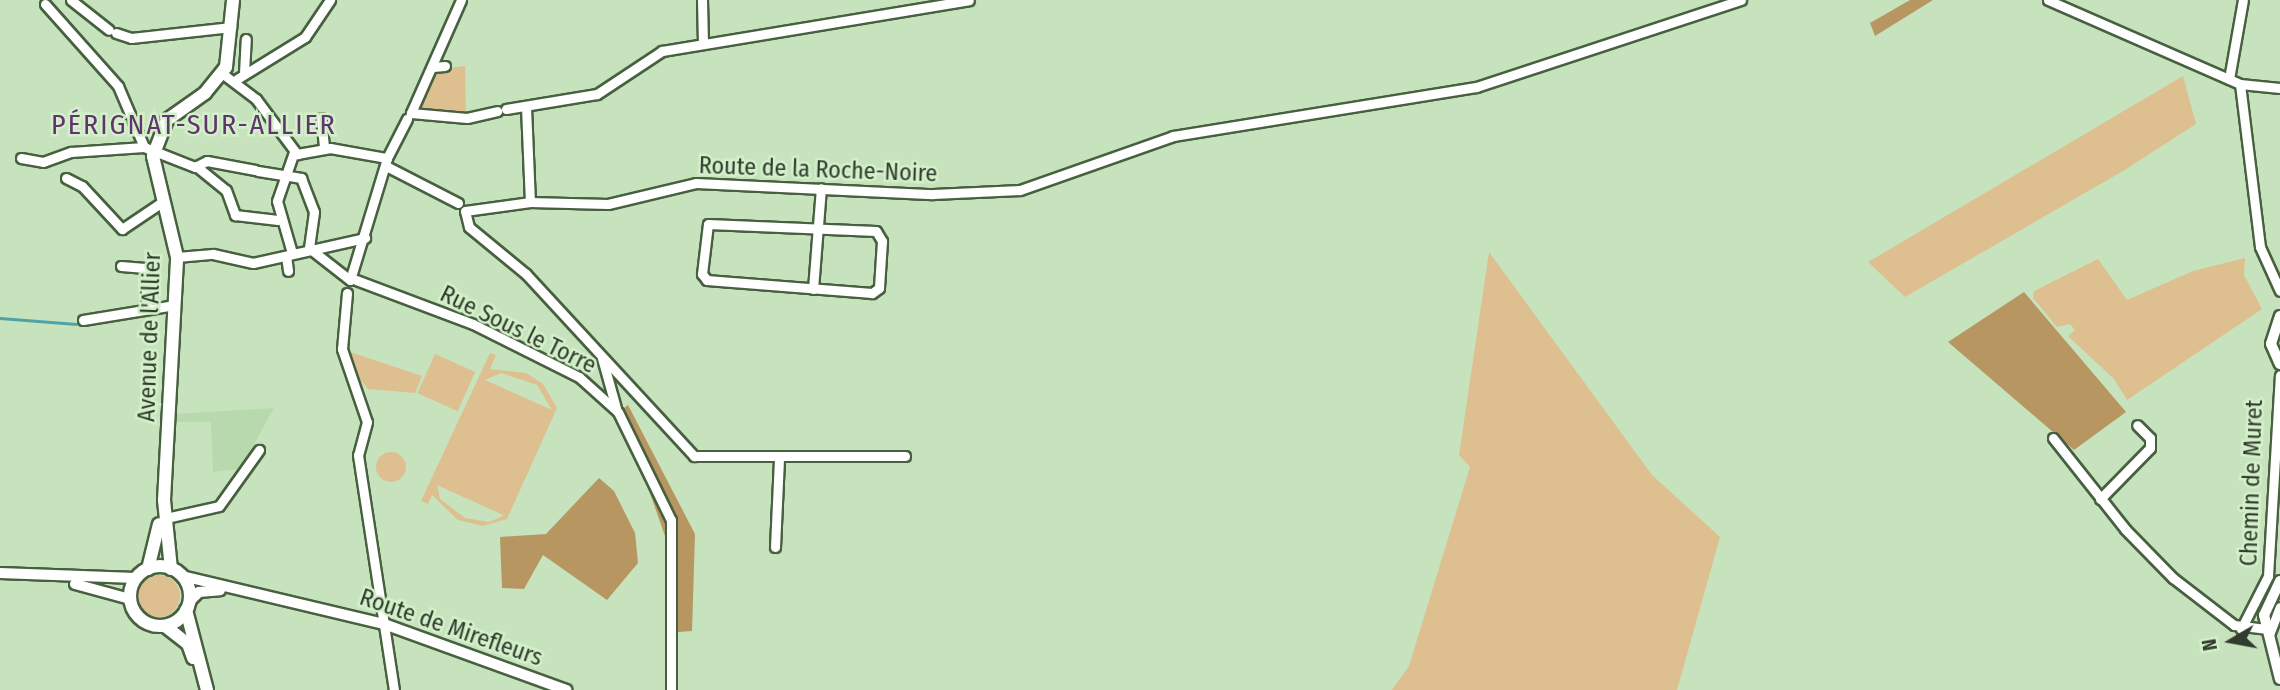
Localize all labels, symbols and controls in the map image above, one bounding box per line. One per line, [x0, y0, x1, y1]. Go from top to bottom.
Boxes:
district label: PÉRIGNAT-SUR-ALLIER [53, 108, 335, 142]
street label: Route de la Roche-Noire [698, 151, 938, 189]
street label: Avenue de l'Allier [133, 252, 167, 422]
street label: Rue Sous le Torre [435, 280, 601, 380]
street label: Chemin de Muret [2235, 399, 2269, 567]
street label: Route de Mirefleurs [356, 583, 546, 673]
north arrow [2196, 606, 2266, 676]
text: N [2198, 637, 2222, 652]

